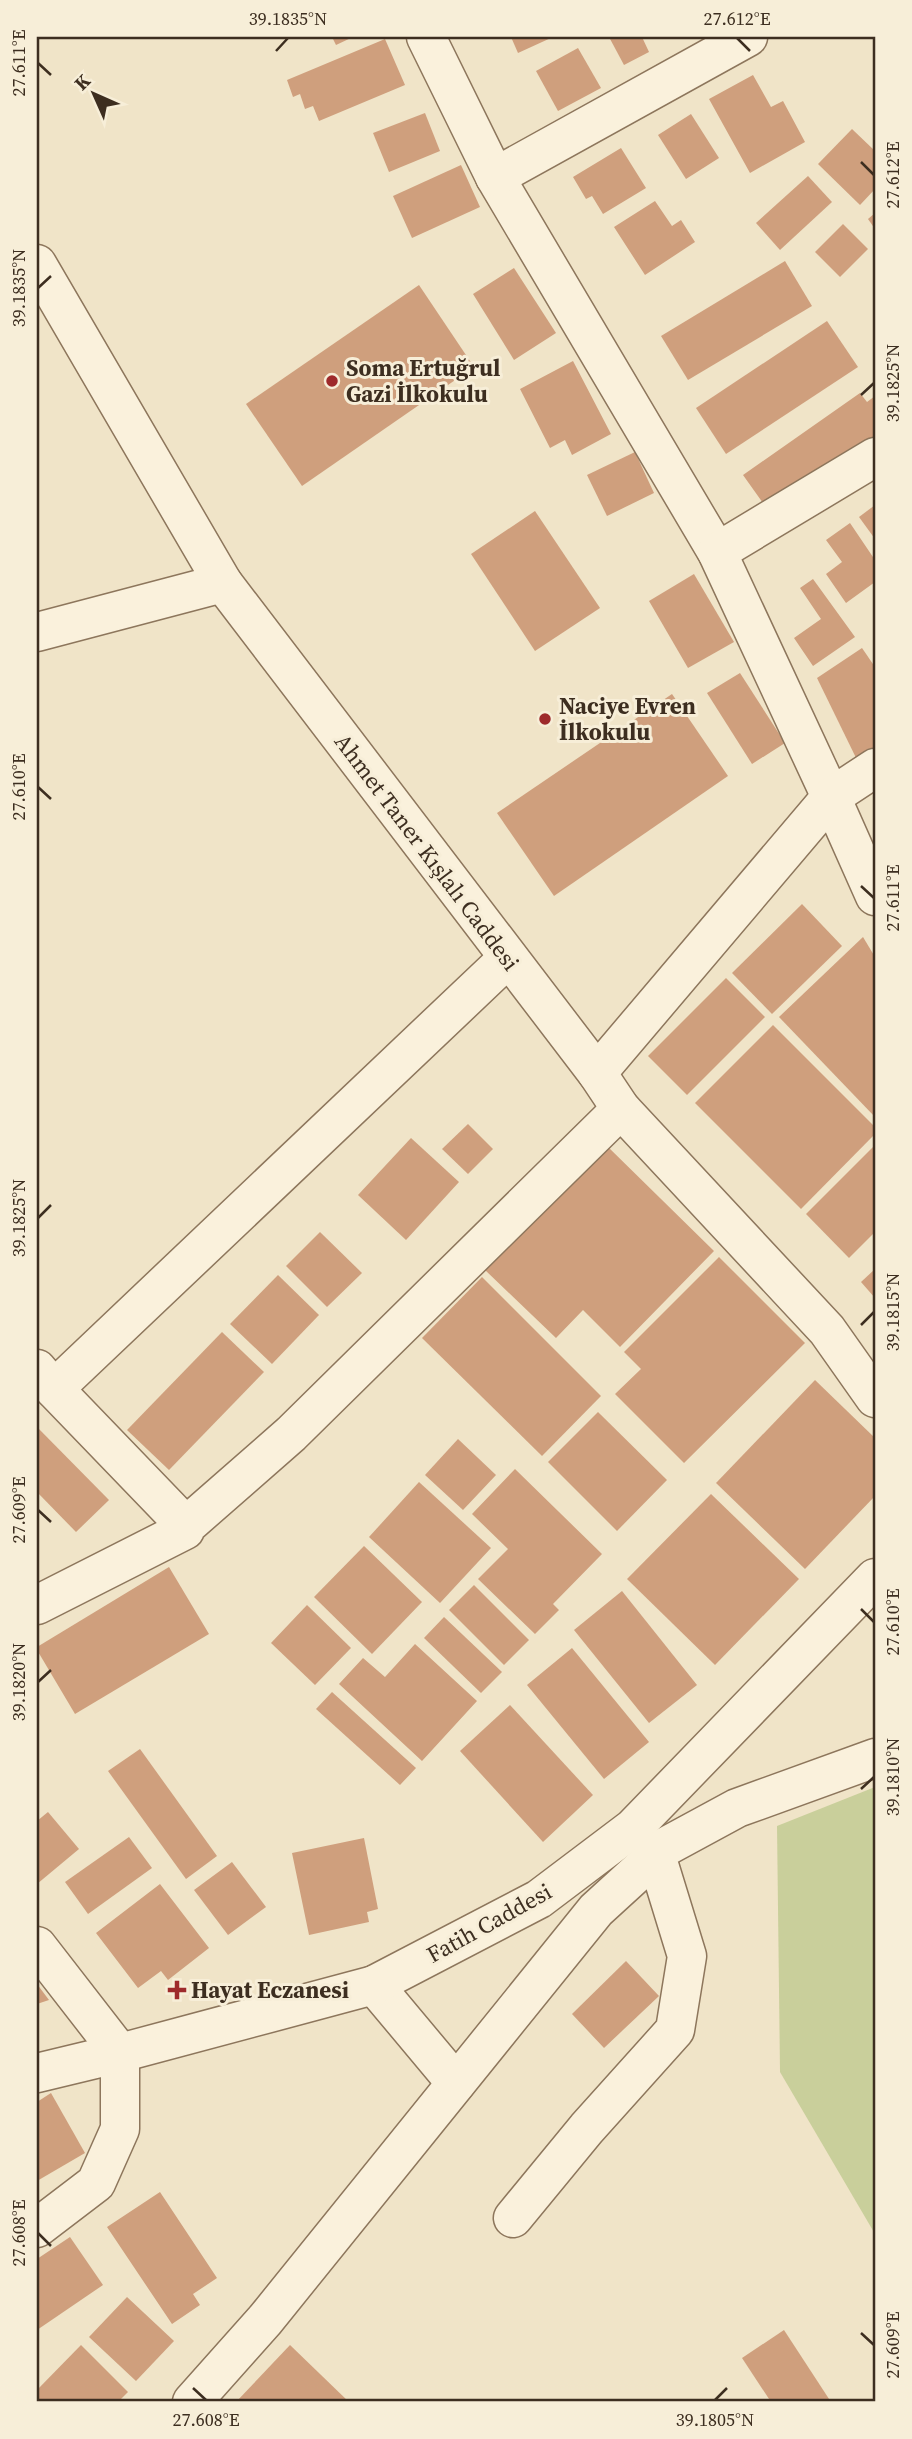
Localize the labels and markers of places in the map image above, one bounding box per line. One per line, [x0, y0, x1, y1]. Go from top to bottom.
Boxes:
place label: Soma Ertuğrul Gazi İlkokulu [346, 352, 501, 410]
marker: Soma Ertuğrul Gazi İlkokulu [324, 373, 340, 389]
place label: Naciye Evren İlkokulu [559, 690, 696, 748]
marker: Naciye Evren İlkokulu [537, 711, 553, 727]
place label: Hayat Eczanesi [191, 1974, 349, 2006]
marker: Hayat Eczanesi [169, 1982, 185, 1998]

